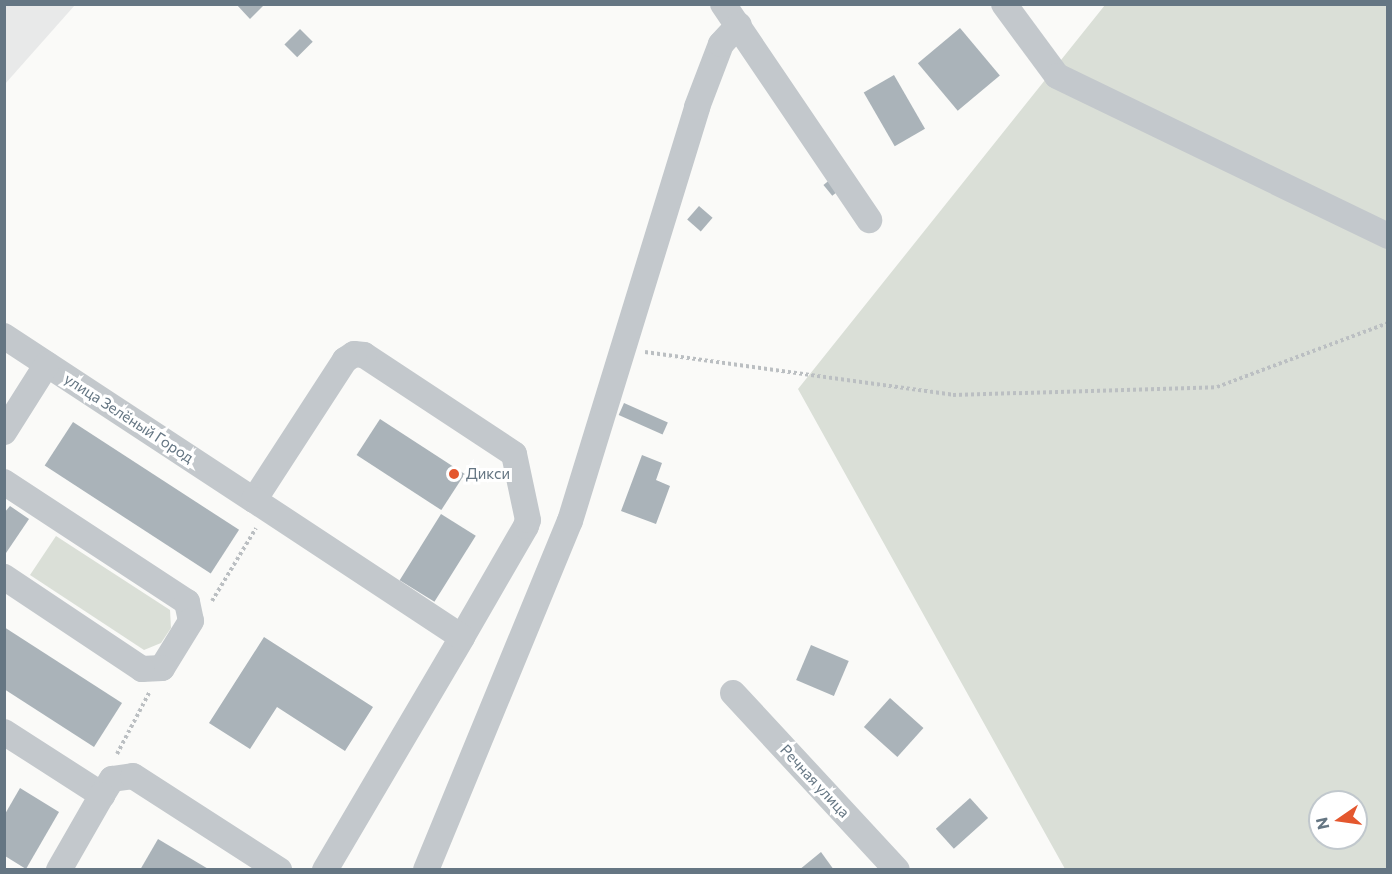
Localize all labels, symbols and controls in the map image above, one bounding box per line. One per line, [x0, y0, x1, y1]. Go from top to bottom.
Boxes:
street label: улица Зелёный Город [61, 369, 197, 467]
place label: Дикси [466, 465, 510, 483]
marker: Дикси [447, 467, 461, 481]
street label: Речная улица [777, 741, 853, 821]
north arrow [1308, 790, 1368, 850]
text: N [1311, 816, 1333, 832]

